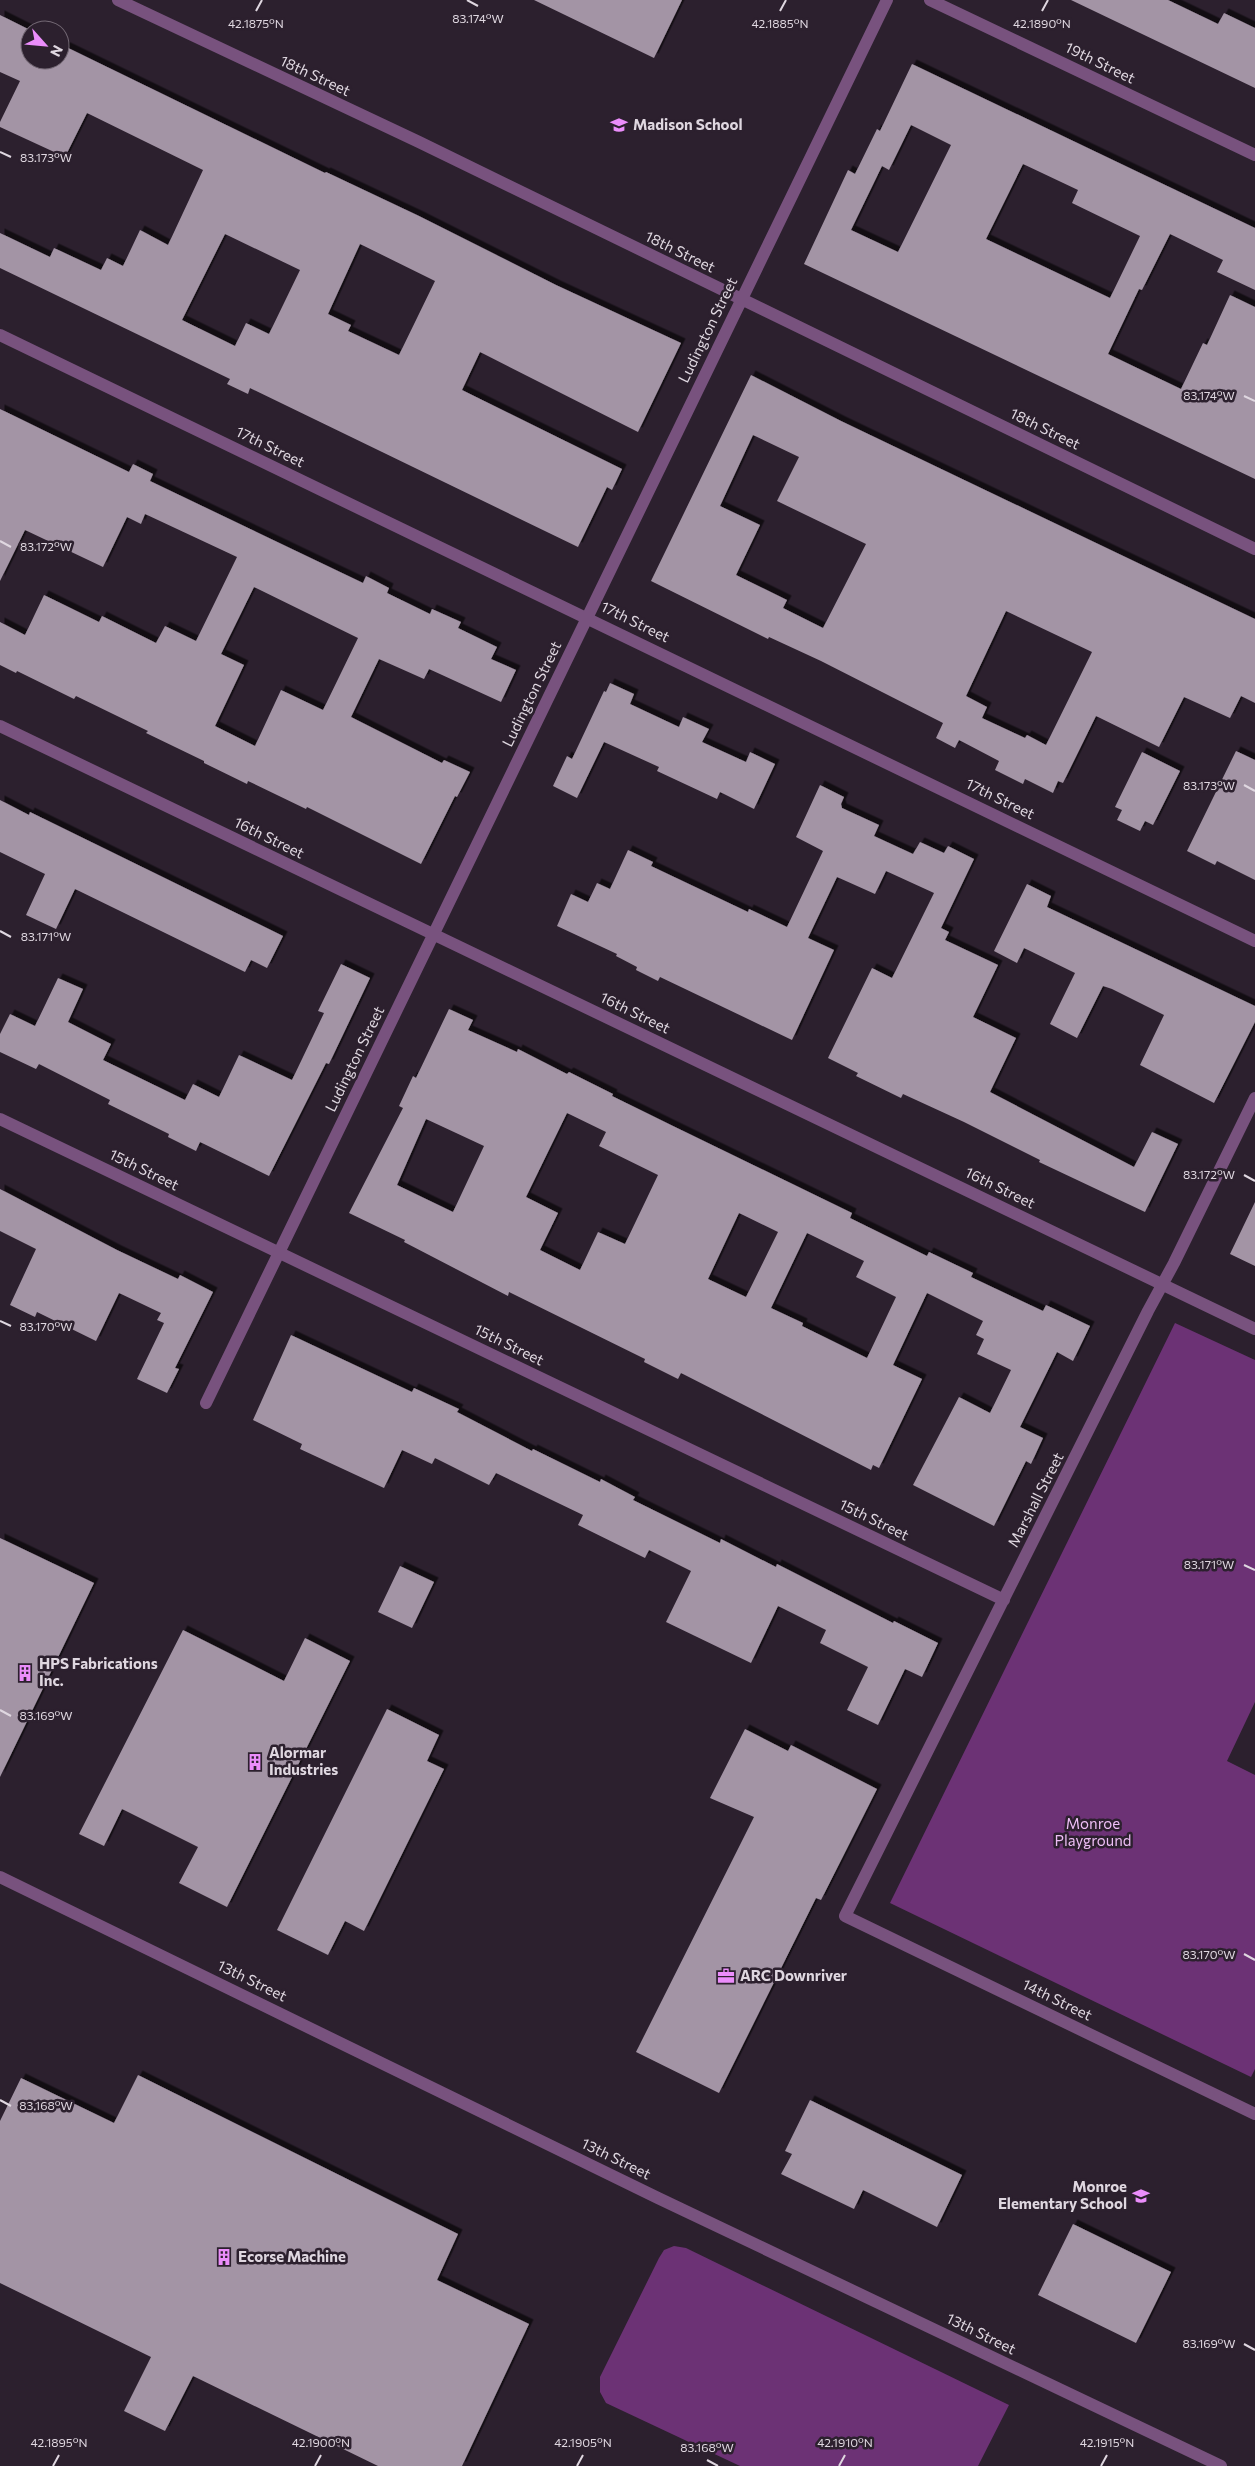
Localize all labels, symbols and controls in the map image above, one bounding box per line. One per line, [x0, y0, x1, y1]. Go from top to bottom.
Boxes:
text: 83.174°W [452, 11, 504, 25]
text: 42.1875°N [228, 16, 284, 30]
text: 42.1885°N [752, 16, 808, 30]
text: 42.1890°N [1013, 16, 1071, 30]
north arrow [20, 20, 70, 70]
street label: 19th Street [1063, 37, 1138, 87]
text: N [47, 43, 67, 60]
street label: 18th Street [277, 51, 353, 99]
school or university icon: Madison School [609, 115, 629, 135]
place label: Madison School [633, 115, 743, 133]
text: 83.173°W [20, 150, 72, 164]
street label: 18th Street [643, 226, 718, 276]
street label: Ludington Street [674, 274, 740, 385]
text: 83.174°W [1183, 388, 1235, 402]
street label: 18th Street [1008, 403, 1083, 453]
street label: 17th Street [233, 422, 308, 470]
text: 83.172°W [20, 539, 72, 553]
street label: 17th Street [598, 597, 673, 645]
street label: Ludington Street [498, 638, 564, 749]
street label: 17th Street [963, 774, 1038, 822]
text: 83.173°W [1183, 778, 1235, 792]
street label: 16th Street [232, 812, 307, 862]
text: 83.171°W [21, 929, 71, 943]
street label: 16th Street [598, 987, 673, 1037]
street label: Ludington Street [321, 1003, 387, 1114]
street label: 15th Street [107, 1145, 182, 1194]
street label: 16th Street [963, 1162, 1038, 1212]
text: 83.172°W [1183, 1167, 1235, 1181]
text: 83.170°W [20, 1319, 72, 1333]
street label: 15th Street [472, 1320, 547, 1369]
street label: Marshall Street [1003, 1449, 1067, 1550]
street label: 15th Street [837, 1495, 912, 1544]
text: 83.171°W [1184, 1557, 1234, 1571]
place label: HPS Fabrications Inc. [39, 1654, 158, 1689]
building icon: HPS Fabrications Inc. [15, 1663, 35, 1683]
text: 83.169°W [19, 1708, 73, 1722]
place label: Alormar Industries [269, 1743, 338, 1778]
building icon: Alormar Industries [245, 1752, 265, 1772]
park label: Monroe Playground [1055, 1814, 1131, 1849]
text: 83.170°W [1183, 1947, 1235, 1961]
street label: 13th Street [215, 1956, 290, 2005]
office icon: ARC Downriver [716, 1966, 736, 1986]
place label: ARC Downriver [740, 1966, 847, 1984]
street label: 14th Street [1020, 1974, 1095, 2024]
text: 83.168°W [19, 2098, 73, 2112]
street label: 13th Street [579, 2134, 654, 2183]
place label: Monroe Elementary School [998, 2177, 1127, 2212]
school or university icon: Monroe Elementary School [1131, 2186, 1151, 2206]
building icon: Ecorse Machine [214, 2247, 234, 2267]
place label: Ecorse Machine [238, 2247, 346, 2265]
street label: 13th Street [944, 2309, 1019, 2358]
text: 83.169°W [1182, 2336, 1236, 2350]
text: 42.1895°N [31, 2435, 87, 2449]
text: 42.1900°N [292, 2435, 350, 2449]
text: 42.1905°N [554, 2435, 612, 2449]
text: 42.1910°N [817, 2435, 873, 2449]
text: 42.1915°N [1080, 2435, 1134, 2449]
text: 83.168°W [680, 2440, 734, 2454]

